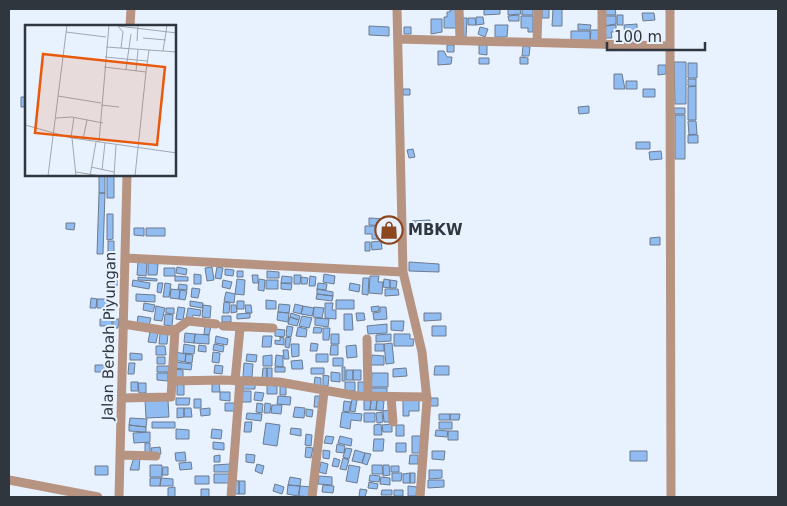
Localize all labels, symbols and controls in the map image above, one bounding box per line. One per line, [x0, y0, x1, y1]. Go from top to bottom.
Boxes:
scale bar [607, 20, 704, 52]
inset map [25, 25, 176, 176]
text: 100 m [614, 28, 662, 46]
shop icon: MBKW [374, 215, 404, 245]
place label: MBKW [408, 221, 463, 239]
street label: Jalan Berbah Piyungan [99, 251, 119, 422]

